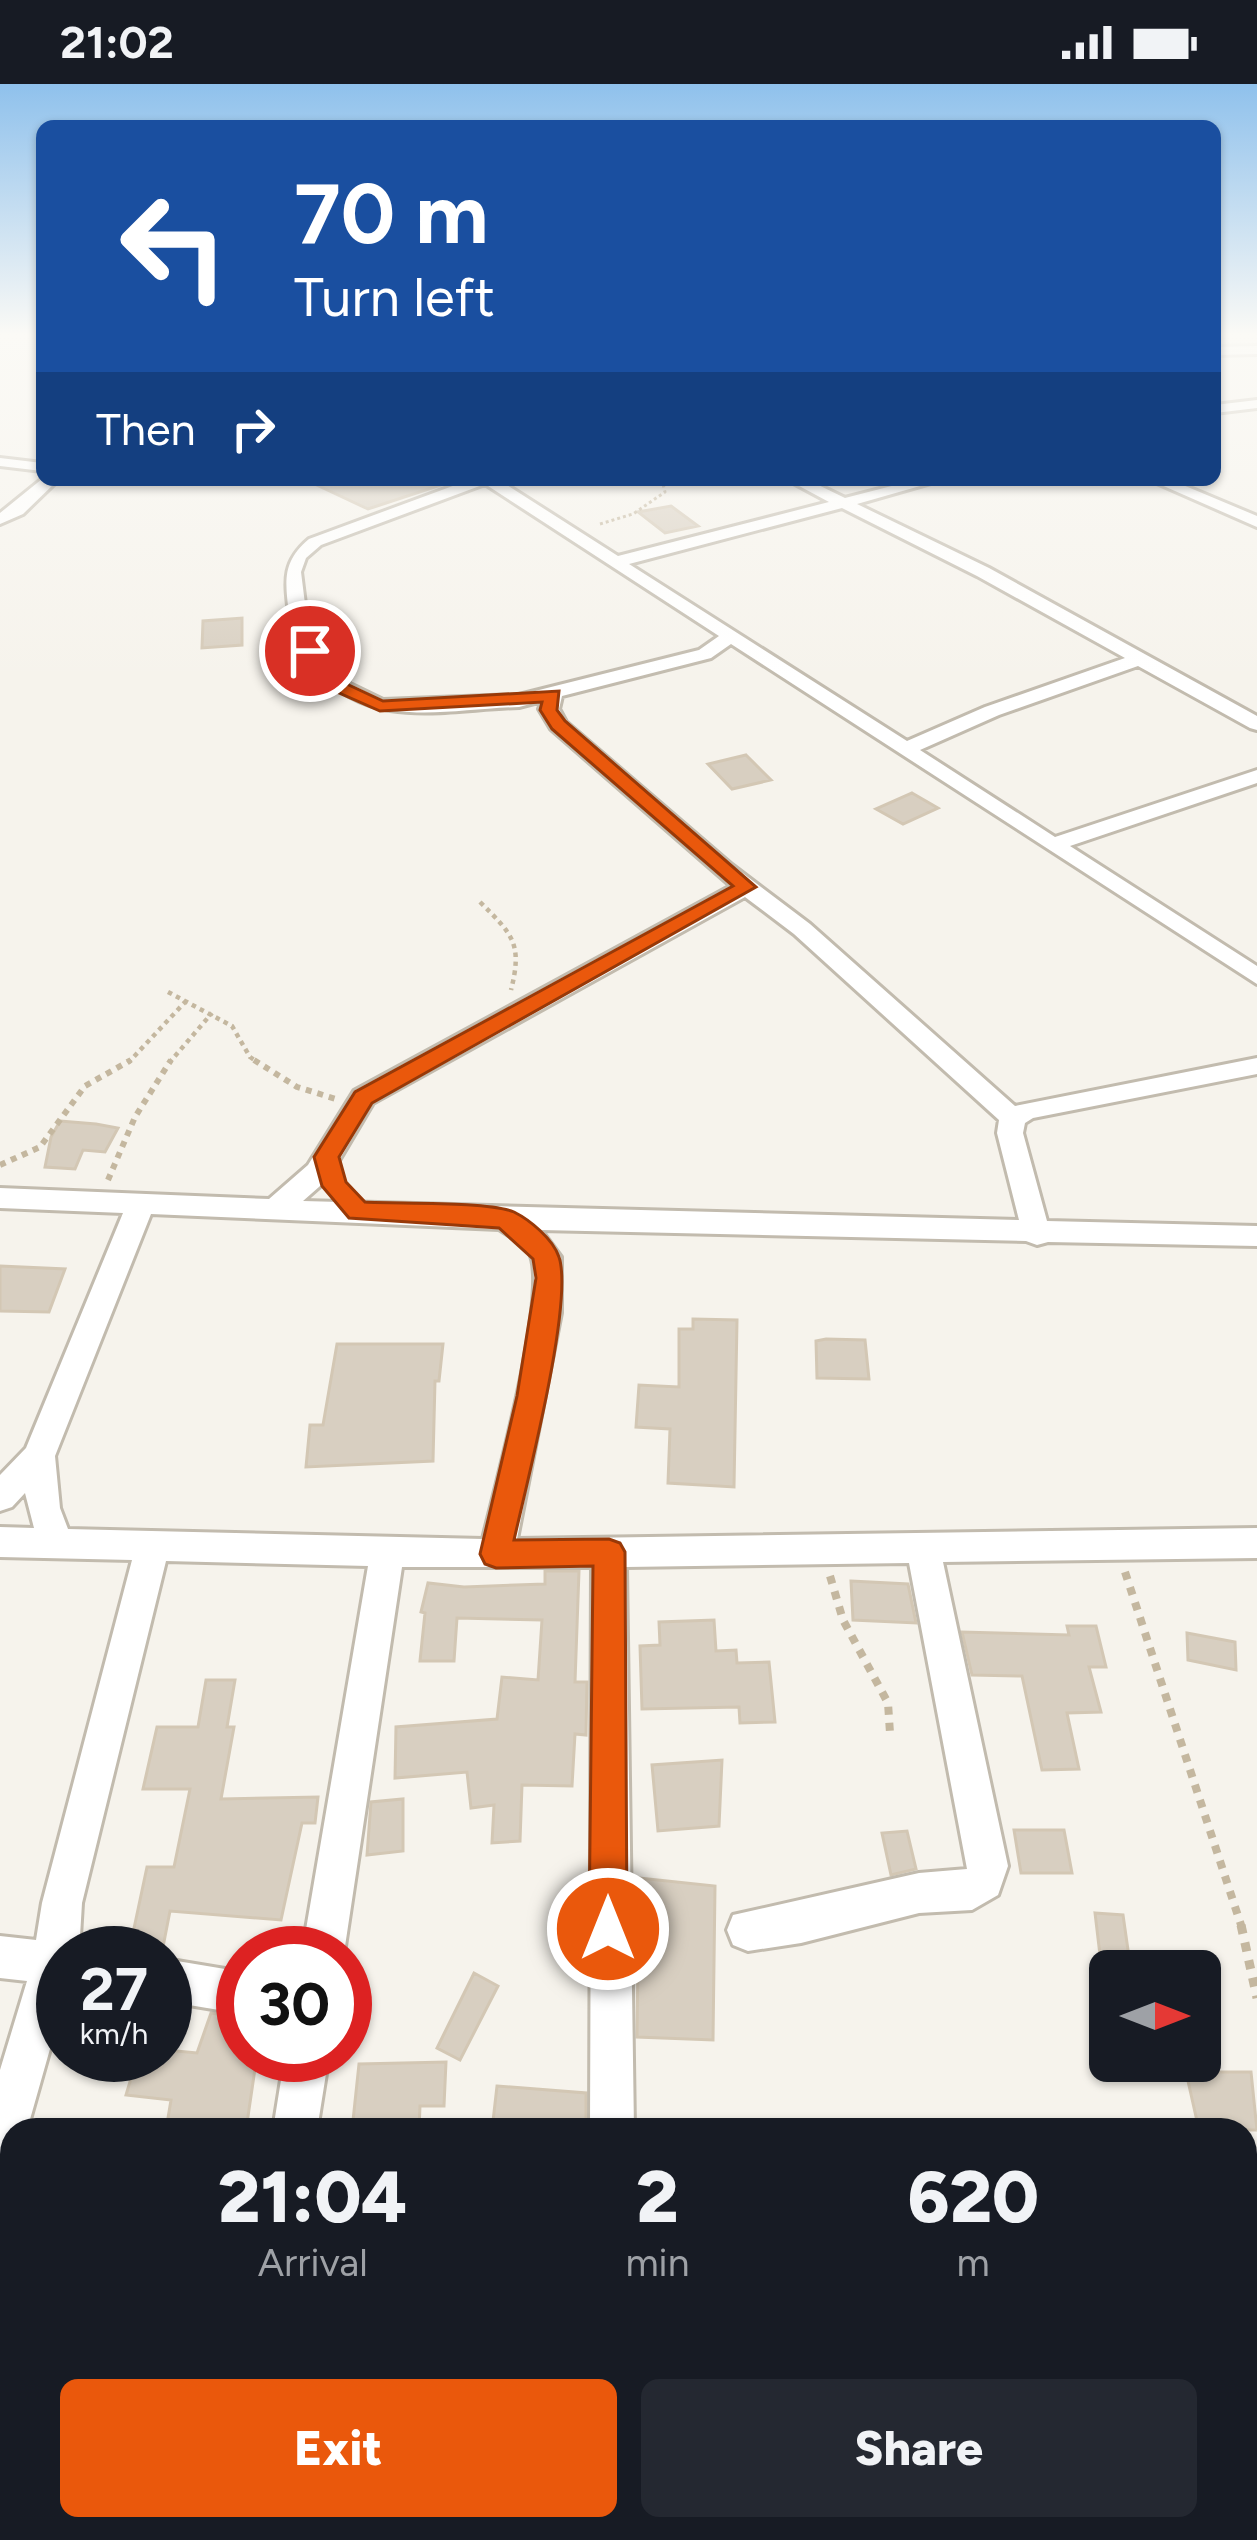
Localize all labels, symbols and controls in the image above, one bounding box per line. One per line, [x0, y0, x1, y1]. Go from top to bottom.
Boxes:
text: 21:02 [60, 15, 174, 69]
text: 70 m [294, 163, 488, 264]
icon: left [96, 168, 252, 324]
text: Turn left [294, 265, 495, 330]
icon: right [220, 396, 286, 462]
text: Then [96, 402, 196, 456]
pin [259, 600, 361, 702]
icon: arrive [277, 618, 343, 684]
position arrow [545, 1866, 671, 1992]
speed limit sign: 30 [216, 1926, 372, 2082]
north arrow [1089, 1950, 1221, 2082]
map controls [1089, 1950, 1221, 2082]
text: 27 [80, 1953, 148, 2025]
text: km/h [80, 2015, 148, 2052]
text: 21:04 [218, 2154, 407, 2240]
text: 2 [636, 2154, 679, 2240]
text: 620 [907, 2154, 1039, 2240]
text: Arrival [258, 2239, 368, 2286]
text: min [625, 2239, 689, 2286]
text: m [957, 2239, 990, 2286]
button: Exit [60, 2379, 617, 2517]
button: Share [641, 2379, 1197, 2517]

